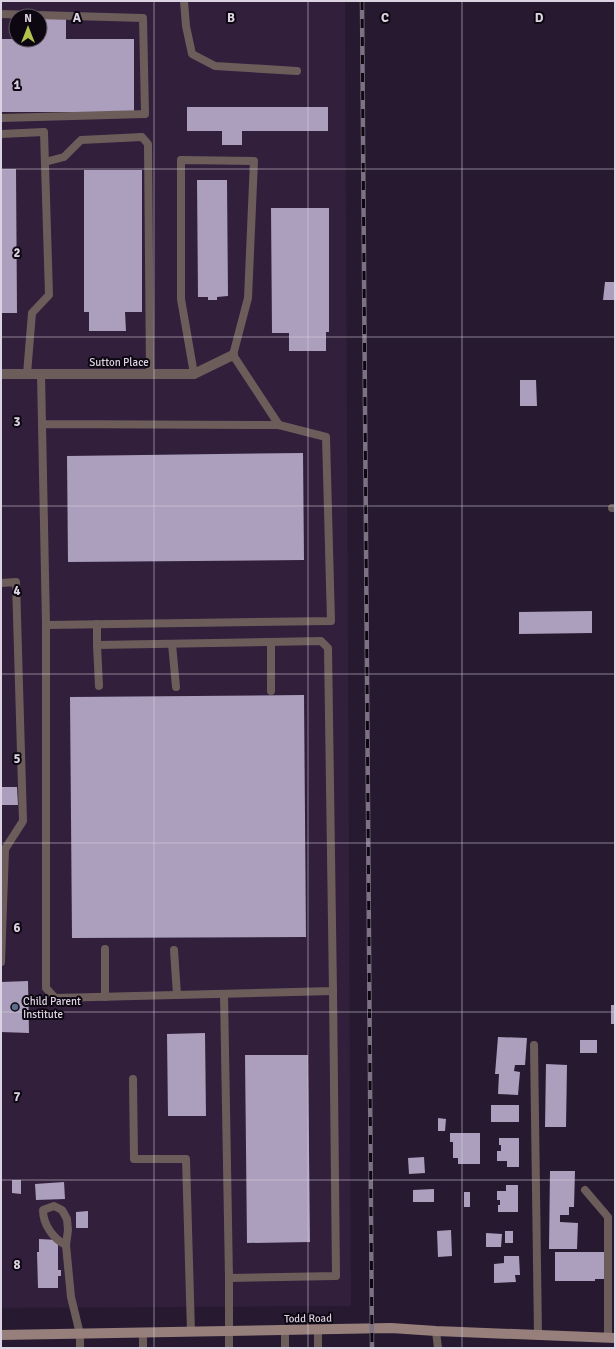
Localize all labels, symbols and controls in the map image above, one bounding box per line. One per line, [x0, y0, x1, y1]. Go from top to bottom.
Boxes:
north arrow [8, 8, 48, 48]
text: A [73, 10, 82, 26]
text: B [227, 10, 235, 26]
text: C [381, 10, 389, 26]
text: D [535, 10, 544, 26]
text: N [24, 12, 32, 25]
text: 1 [13, 77, 21, 93]
text: 2 [13, 245, 21, 261]
street label: Sutton Place [89, 356, 149, 369]
text: 3 [13, 414, 21, 430]
text: 4 [13, 583, 21, 599]
text: 5 [13, 751, 21, 767]
text: 6 [13, 920, 21, 936]
place label: Child Parent Institute [23, 995, 81, 1021]
marker: Child Parent Institute [10, 1002, 20, 1012]
text: 7 [13, 1089, 21, 1105]
text: 8 [13, 1257, 21, 1273]
street label: Todd Road [284, 1312, 332, 1325]

